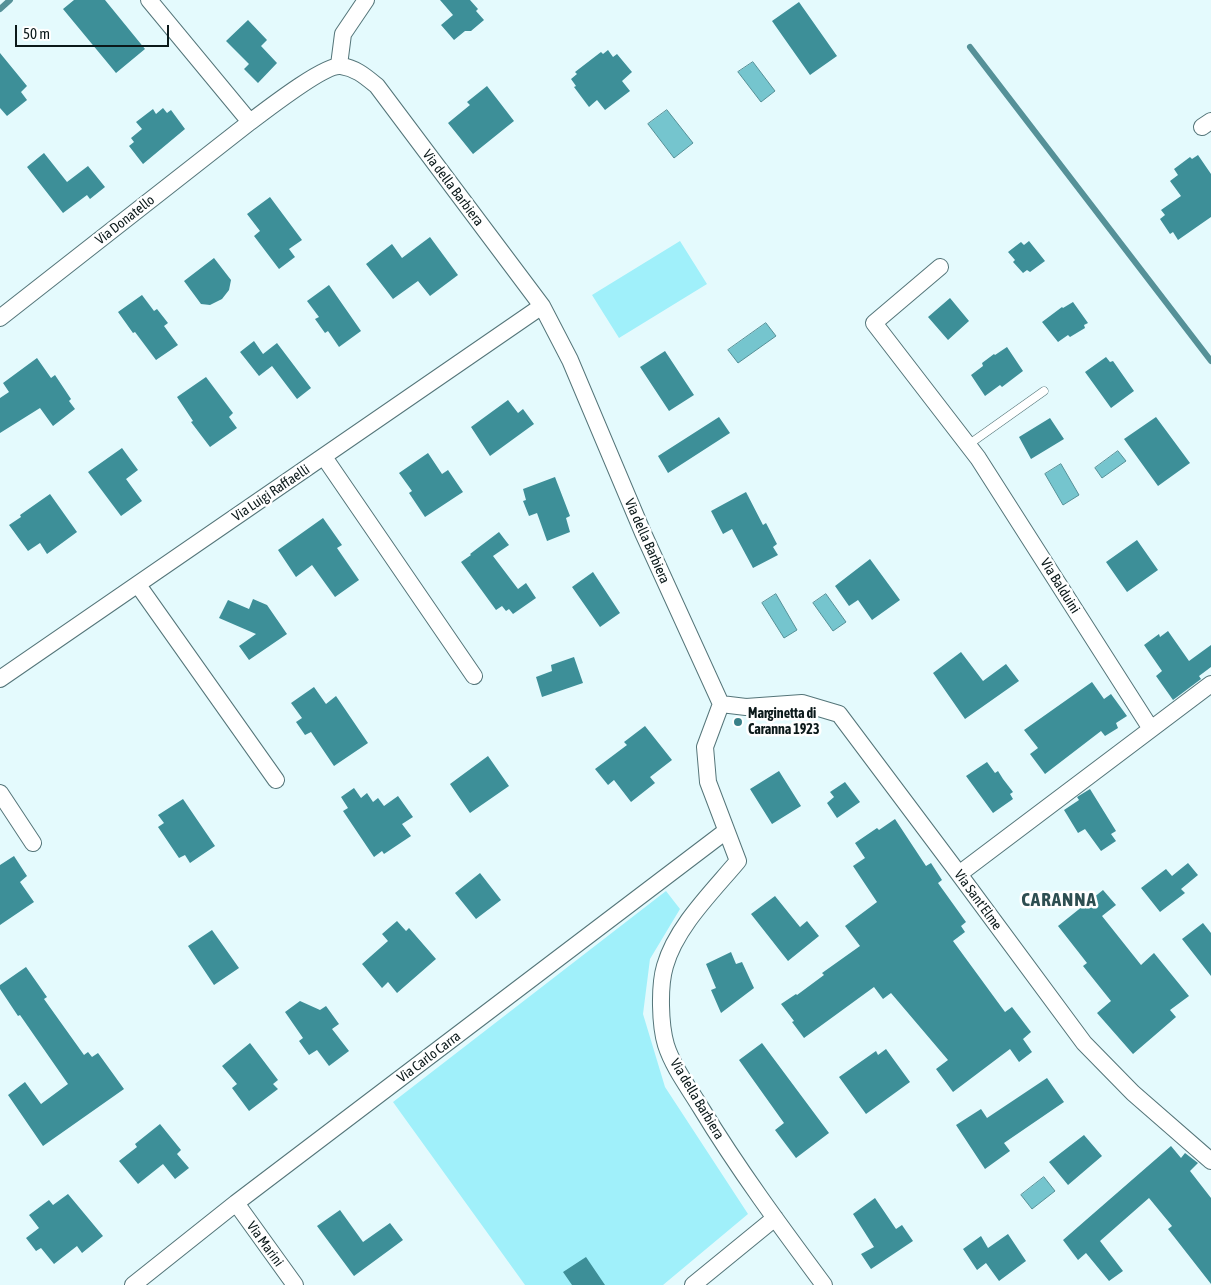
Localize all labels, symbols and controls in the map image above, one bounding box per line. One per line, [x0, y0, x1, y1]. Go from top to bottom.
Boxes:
scale bar [18, 15, 171, 47]
text: 50 m [23, 25, 50, 42]
street label: Via della Barbiera [419, 147, 487, 229]
street label: Via Donatello [92, 192, 158, 248]
street label: Via Luigi Raffaelli [229, 461, 313, 525]
street label: Via della Barbiera [621, 496, 673, 586]
street label: Via Balduini [1036, 555, 1084, 617]
place label: Marginetta di Caranna 1923 [748, 706, 819, 739]
marker: Marginetta di Caranna 1923 [732, 716, 744, 728]
street label: Via Sant'Elme [951, 867, 1005, 933]
district label: CARANNA [1020, 889, 1098, 911]
street label: Via Carlo Carra [394, 1028, 464, 1086]
street label: Via della Barbiera [666, 1056, 728, 1142]
street label: Via Marini [243, 1218, 287, 1270]

